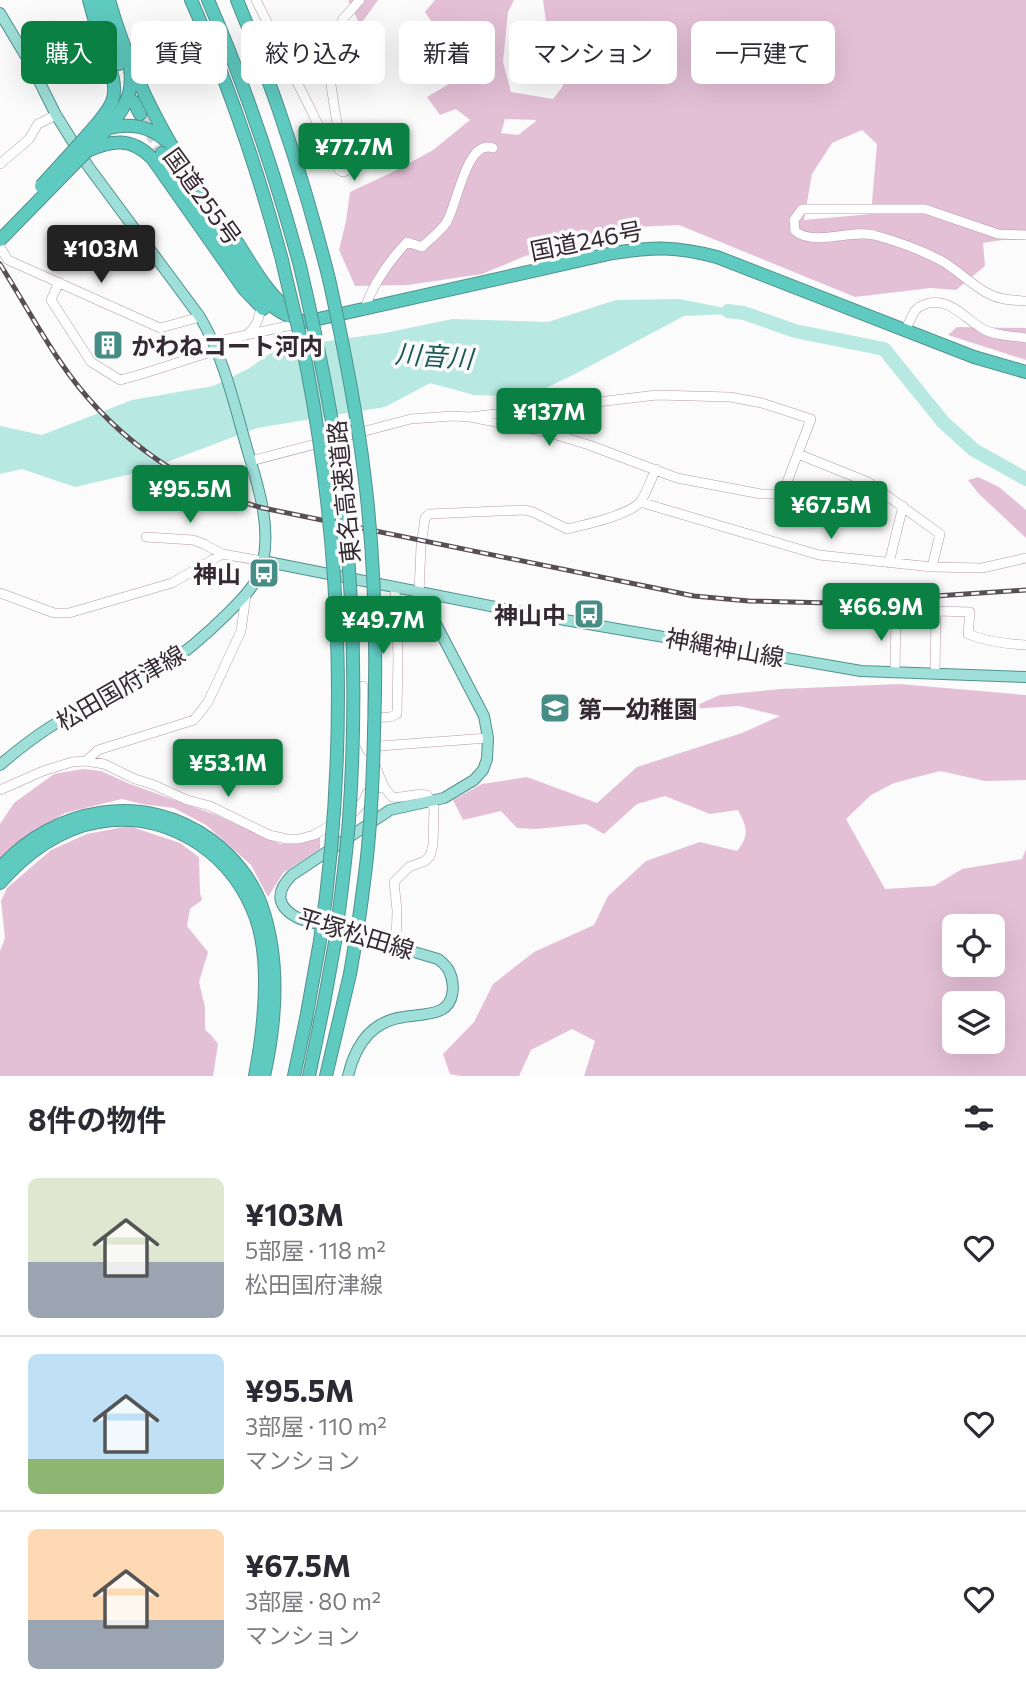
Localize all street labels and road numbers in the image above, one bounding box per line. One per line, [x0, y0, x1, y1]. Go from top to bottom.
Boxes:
street label: 国道255号 [158, 142, 248, 250]
street label: 国道246号 [527, 215, 645, 265]
street label: 東名高速道路 [321, 419, 365, 565]
street label: 神縄神山線 [663, 622, 787, 672]
street label: 松田国府津線 [50, 638, 190, 736]
street label: 平塚松田線 [294, 902, 418, 964]

